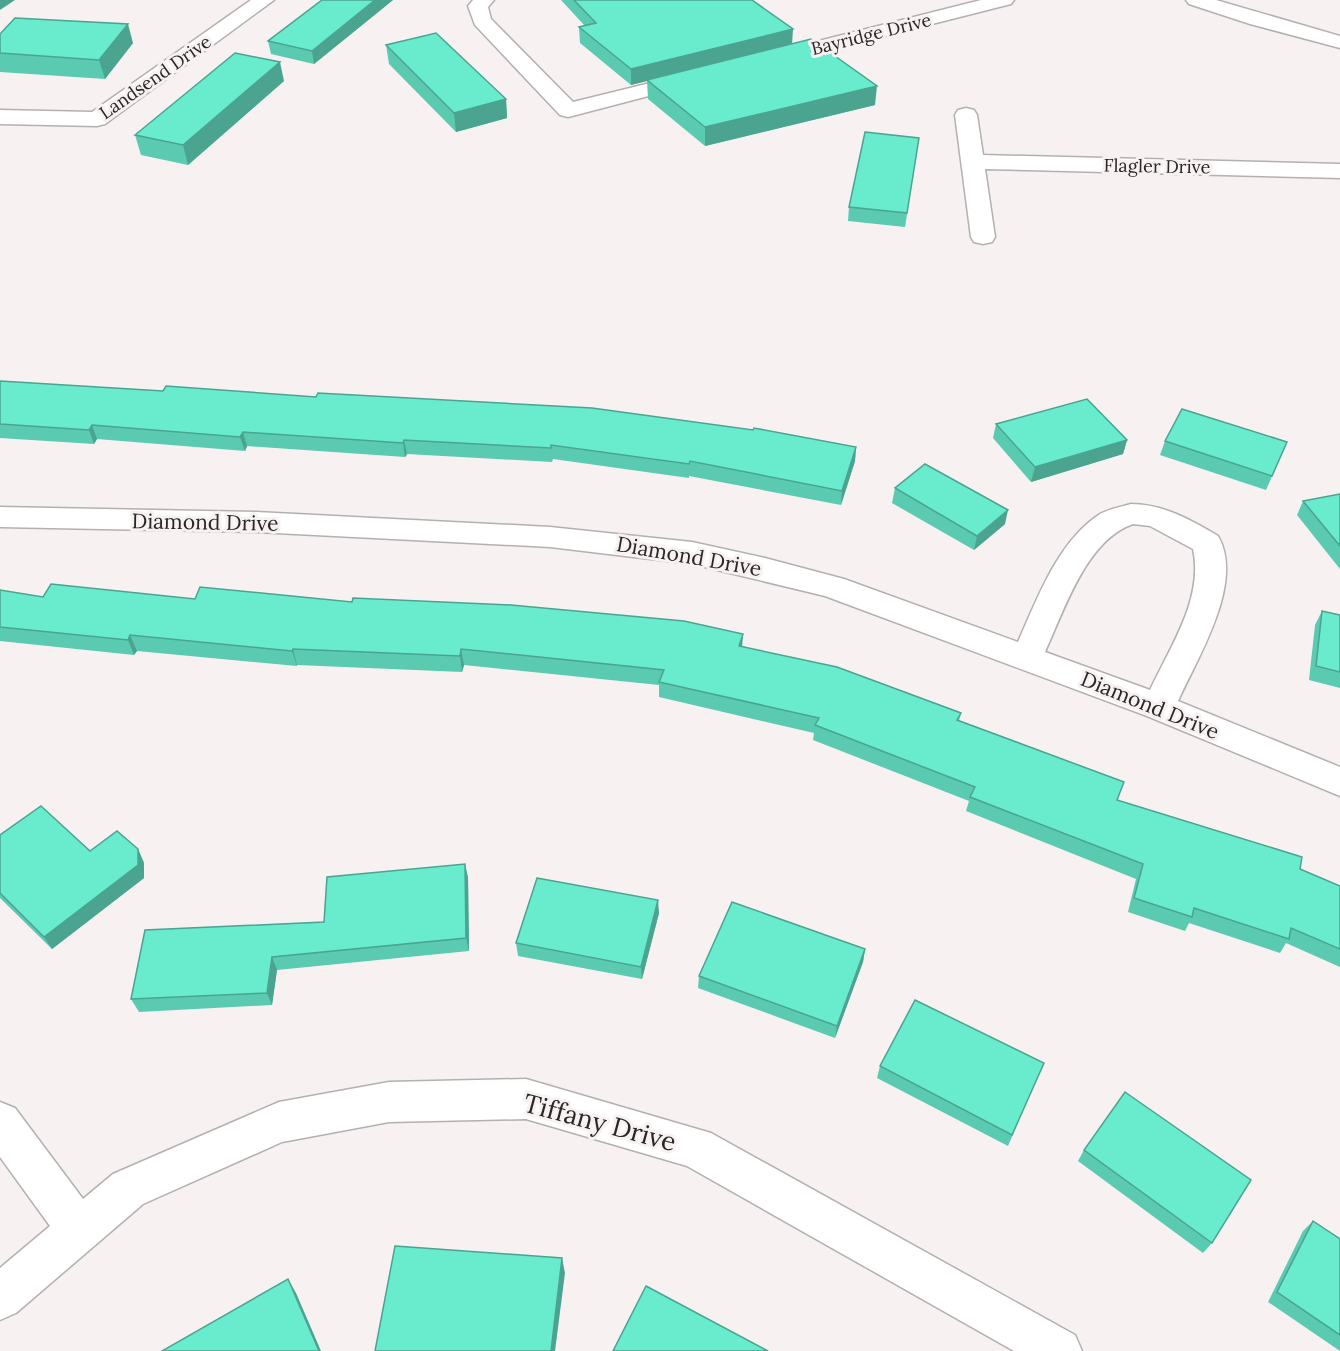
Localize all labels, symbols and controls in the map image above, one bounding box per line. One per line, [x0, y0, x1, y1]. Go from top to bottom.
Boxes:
street label: Bayridge Drive [809, 8, 934, 60]
street label: Landsend Drive [95, 30, 216, 124]
street label: Flagler Drive [1103, 154, 1211, 178]
street label: Diamond Drive [131, 507, 279, 537]
street label: Diamond Drive [614, 530, 764, 582]
street label: Diamond Drive [1077, 665, 1223, 745]
street label: Tiffany Drive [520, 1086, 680, 1158]

